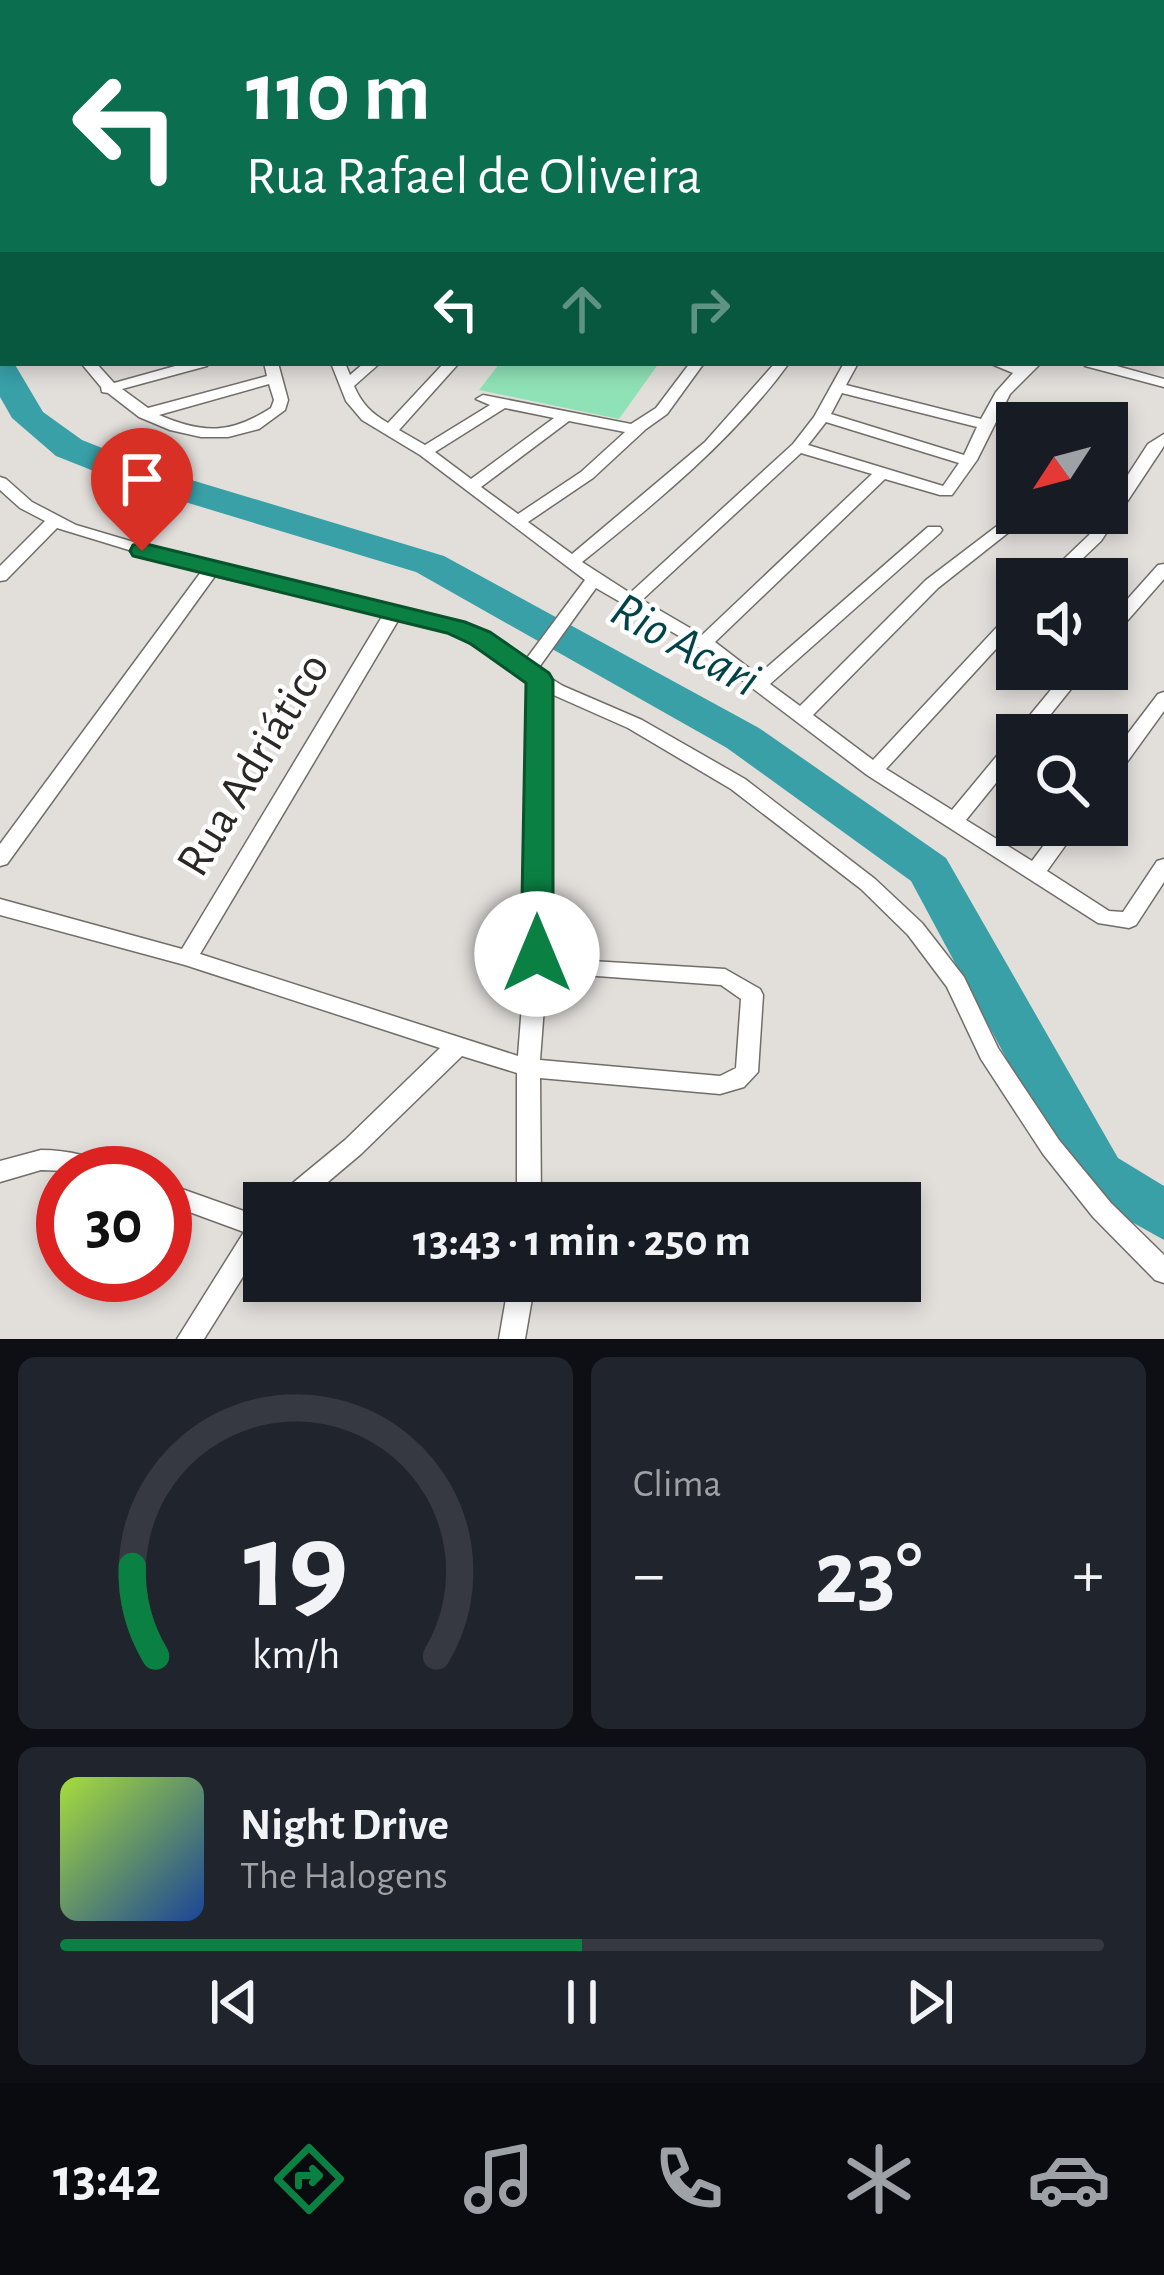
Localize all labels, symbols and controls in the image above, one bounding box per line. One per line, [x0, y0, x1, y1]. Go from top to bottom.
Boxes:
icon: left [48, 48, 204, 204]
text: 110 m [246, 52, 431, 136]
text: Rua Rafael de Oliveira [246, 150, 702, 204]
icon: left [423, 276, 489, 342]
icon: ahead [549, 276, 615, 342]
icon: right [675, 276, 741, 342]
north arrow [996, 402, 1128, 534]
map controls [996, 402, 1128, 846]
pin [91, 428, 193, 551]
icon: arrive [109, 446, 175, 512]
button: sound [996, 558, 1128, 690]
water label: Rio Acari [602, 584, 768, 706]
street label: Rua Adriático [169, 645, 339, 885]
button: search [996, 714, 1128, 846]
position arrow [474, 891, 600, 1017]
speed limit sign: 30 [36, 1146, 192, 1302]
text: 13:43 · 1 min · 250 m [413, 1219, 751, 1264]
text: Clima [633, 1465, 722, 1504]
text: 19 [243, 1505, 348, 1630]
text: 23° [815, 1530, 922, 1620]
text: − [633, 1542, 665, 1608]
text: + [1072, 1542, 1104, 1608]
text: km/h [251, 1634, 340, 1677]
text: Night Drive [240, 1803, 449, 1848]
text: The Halogens [240, 1857, 448, 1896]
icon: previous [201, 1969, 267, 2035]
icon: pause [549, 1969, 615, 2035]
icon: next [897, 1969, 963, 2035]
icon: directions [267, 2137, 351, 2221]
icon: music [457, 2137, 541, 2221]
icon: phone [647, 2137, 731, 2221]
icon: climate [837, 2137, 921, 2221]
icon: car [1027, 2137, 1111, 2221]
text: 13:42 [53, 2152, 161, 2206]

